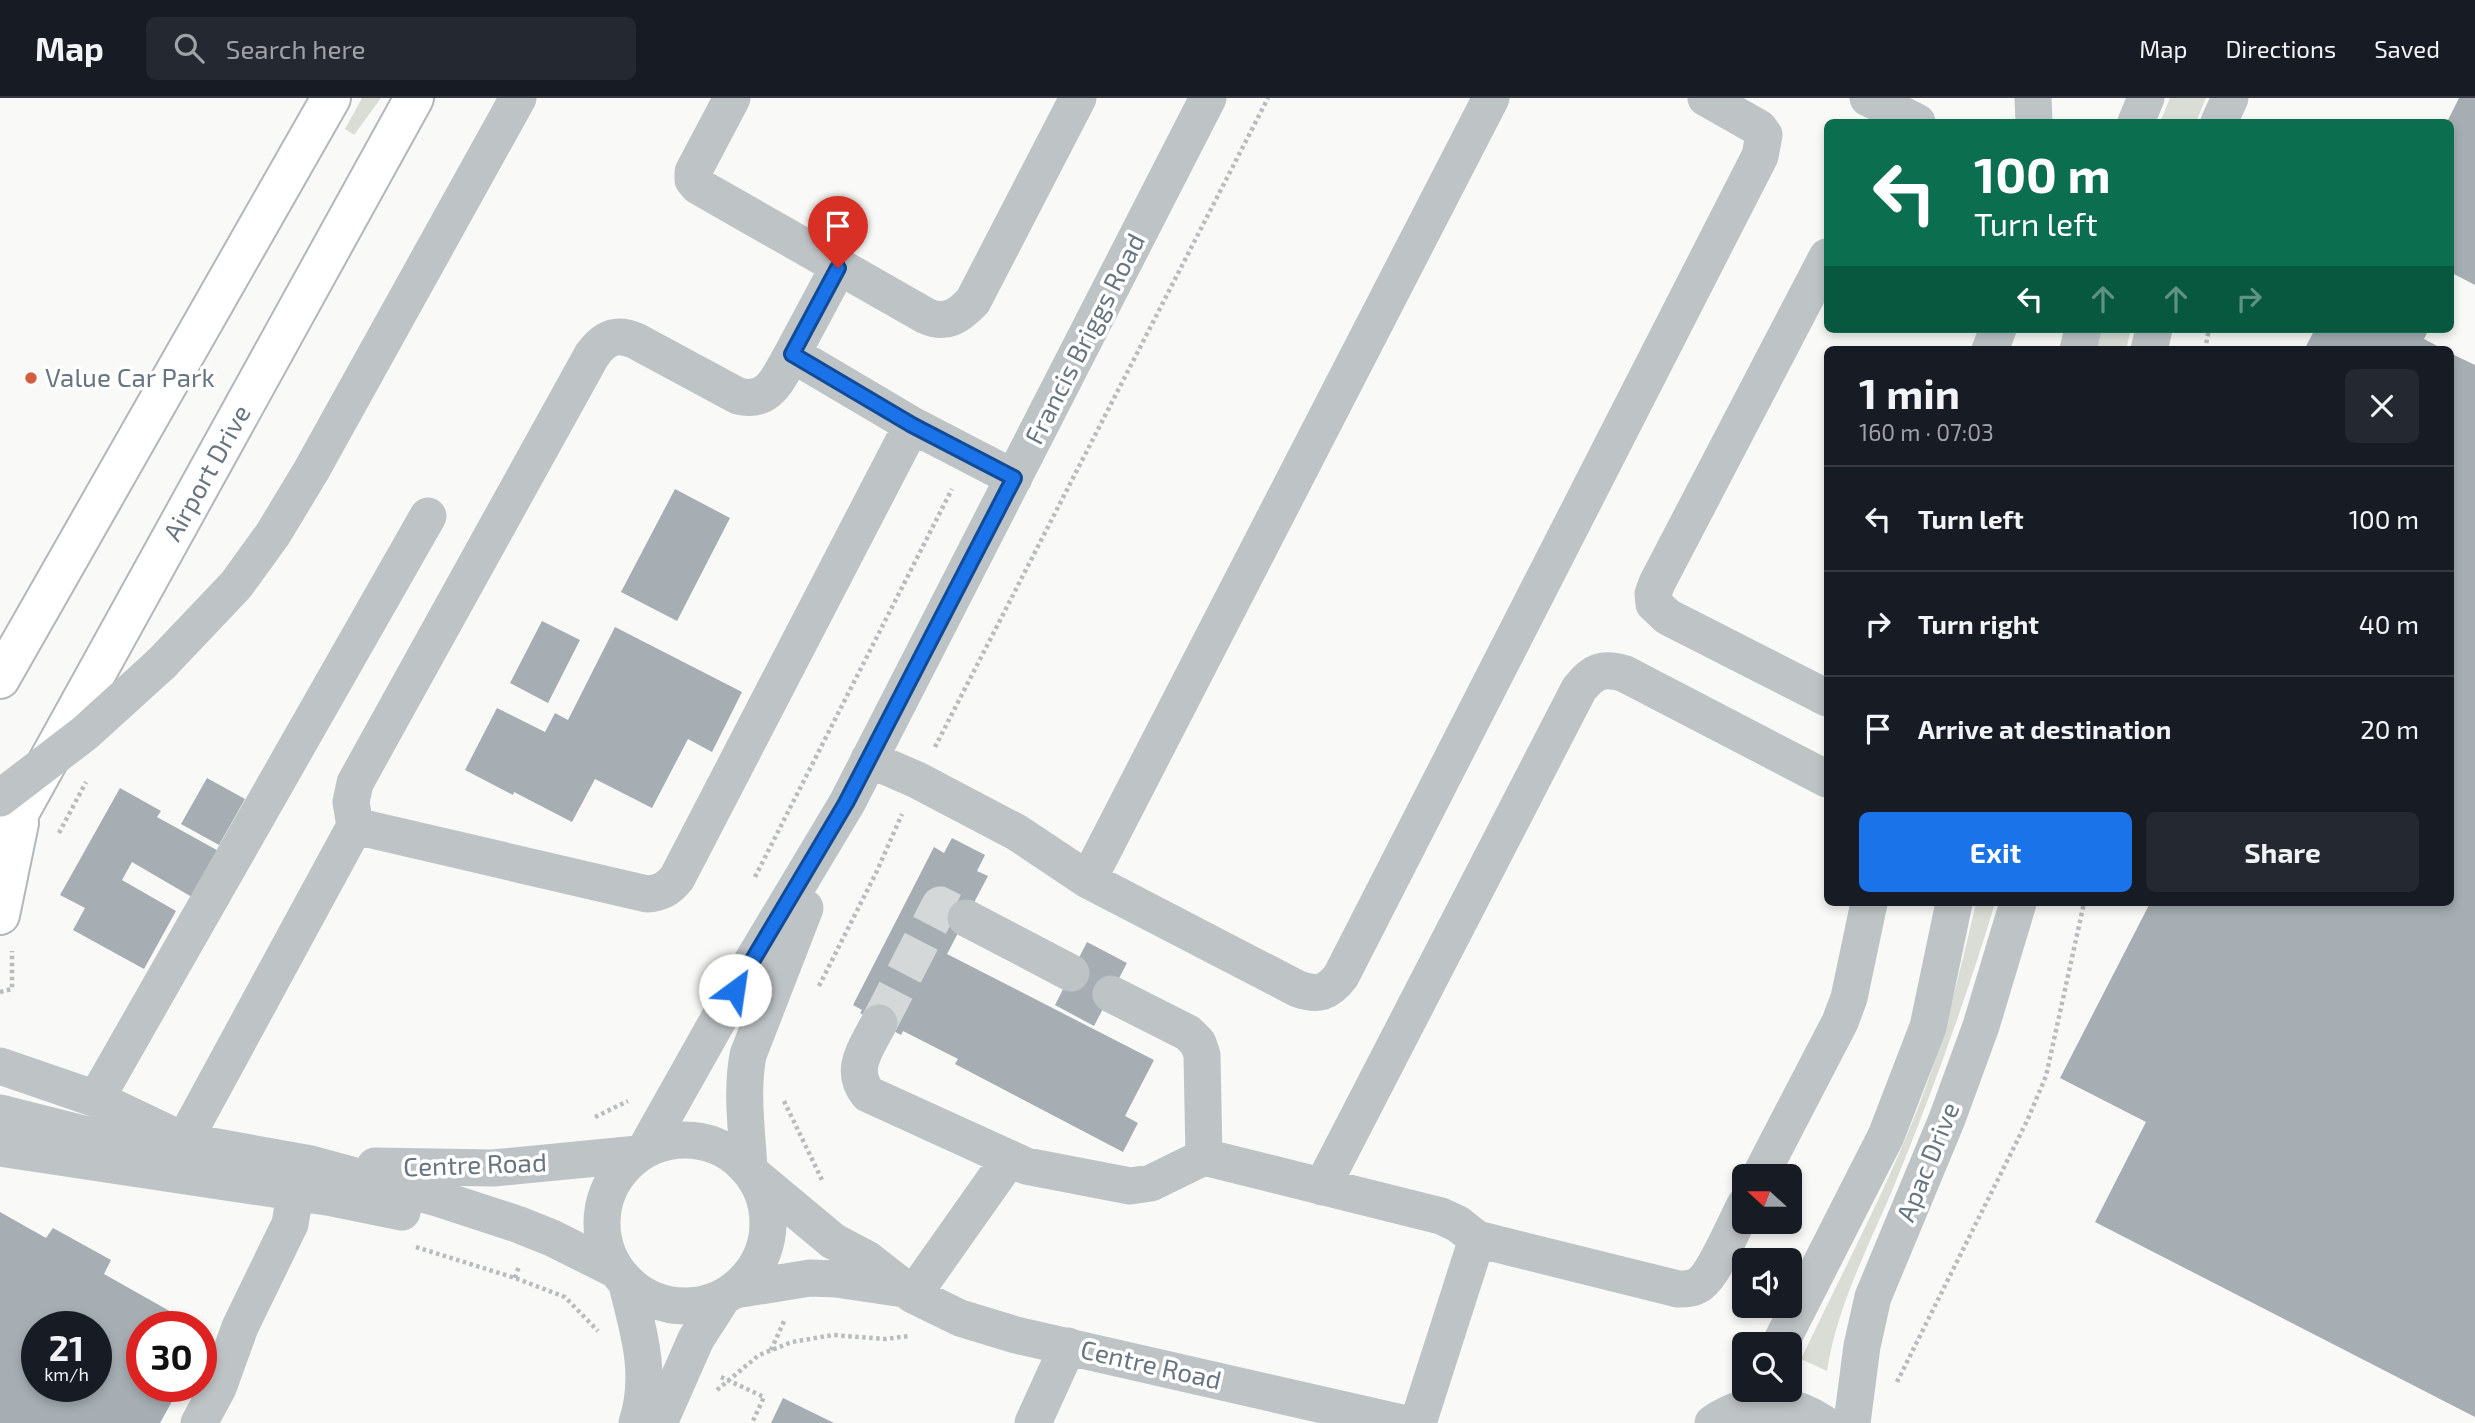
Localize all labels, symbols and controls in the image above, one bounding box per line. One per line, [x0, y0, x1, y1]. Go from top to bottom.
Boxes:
search box [146, 17, 636, 80]
text: Map [35, 28, 104, 68]
icon: search [170, 29, 208, 67]
text: Search here [226, 33, 365, 64]
text: Map [2139, 34, 2187, 63]
text: Directions [2225, 34, 2336, 63]
text: Saved [2374, 34, 2440, 63]
text: 100 m [1974, 144, 2111, 203]
icon: left [1859, 147, 1950, 238]
pin [808, 196, 868, 268]
text: Turn left [1974, 204, 2098, 242]
icon: arrive [819, 207, 857, 245]
street label: Francis Briggs Road [1017, 228, 1150, 449]
icon: left [2011, 280, 2049, 318]
icon: ahead [2084, 280, 2122, 318]
icon: ahead [2157, 280, 2195, 318]
icon: right [2230, 280, 2268, 318]
place label: Value Car Park [45, 361, 215, 392]
text: 1 min [1859, 367, 1960, 417]
button: close [2345, 369, 2419, 443]
marker: Value Car Park [23, 370, 39, 386]
street label: Airport Drive [156, 399, 256, 546]
text: 160 m · 07:03 [1859, 418, 1994, 446]
icon: left [1859, 500, 1897, 538]
text: Turn left [1918, 503, 2024, 534]
text: 100 m [2349, 503, 2419, 534]
icon: right [1859, 605, 1897, 643]
text: Turn right [1918, 608, 2039, 639]
text: 40 m [2359, 608, 2419, 639]
icon: arrive [1859, 710, 1897, 748]
text: Arrive at destination [1918, 713, 2171, 744]
text: 20 m [2360, 713, 2419, 744]
button: Exit [1859, 812, 2132, 892]
button: Share [2146, 812, 2419, 892]
position arrow [698, 953, 772, 1027]
street label: Apac Drive [1889, 1097, 1965, 1226]
street label: Centre Road [403, 1146, 547, 1181]
north arrow [1732, 1164, 1802, 1234]
map controls [1732, 1164, 1802, 1402]
button: sound [1732, 1248, 1802, 1318]
speed limit sign: 30 [126, 1311, 217, 1402]
text: 21 [49, 1326, 84, 1368]
street label: Centre Road [1078, 1332, 1225, 1395]
button: search [1732, 1332, 1802, 1402]
text: km/h [44, 1363, 89, 1385]

